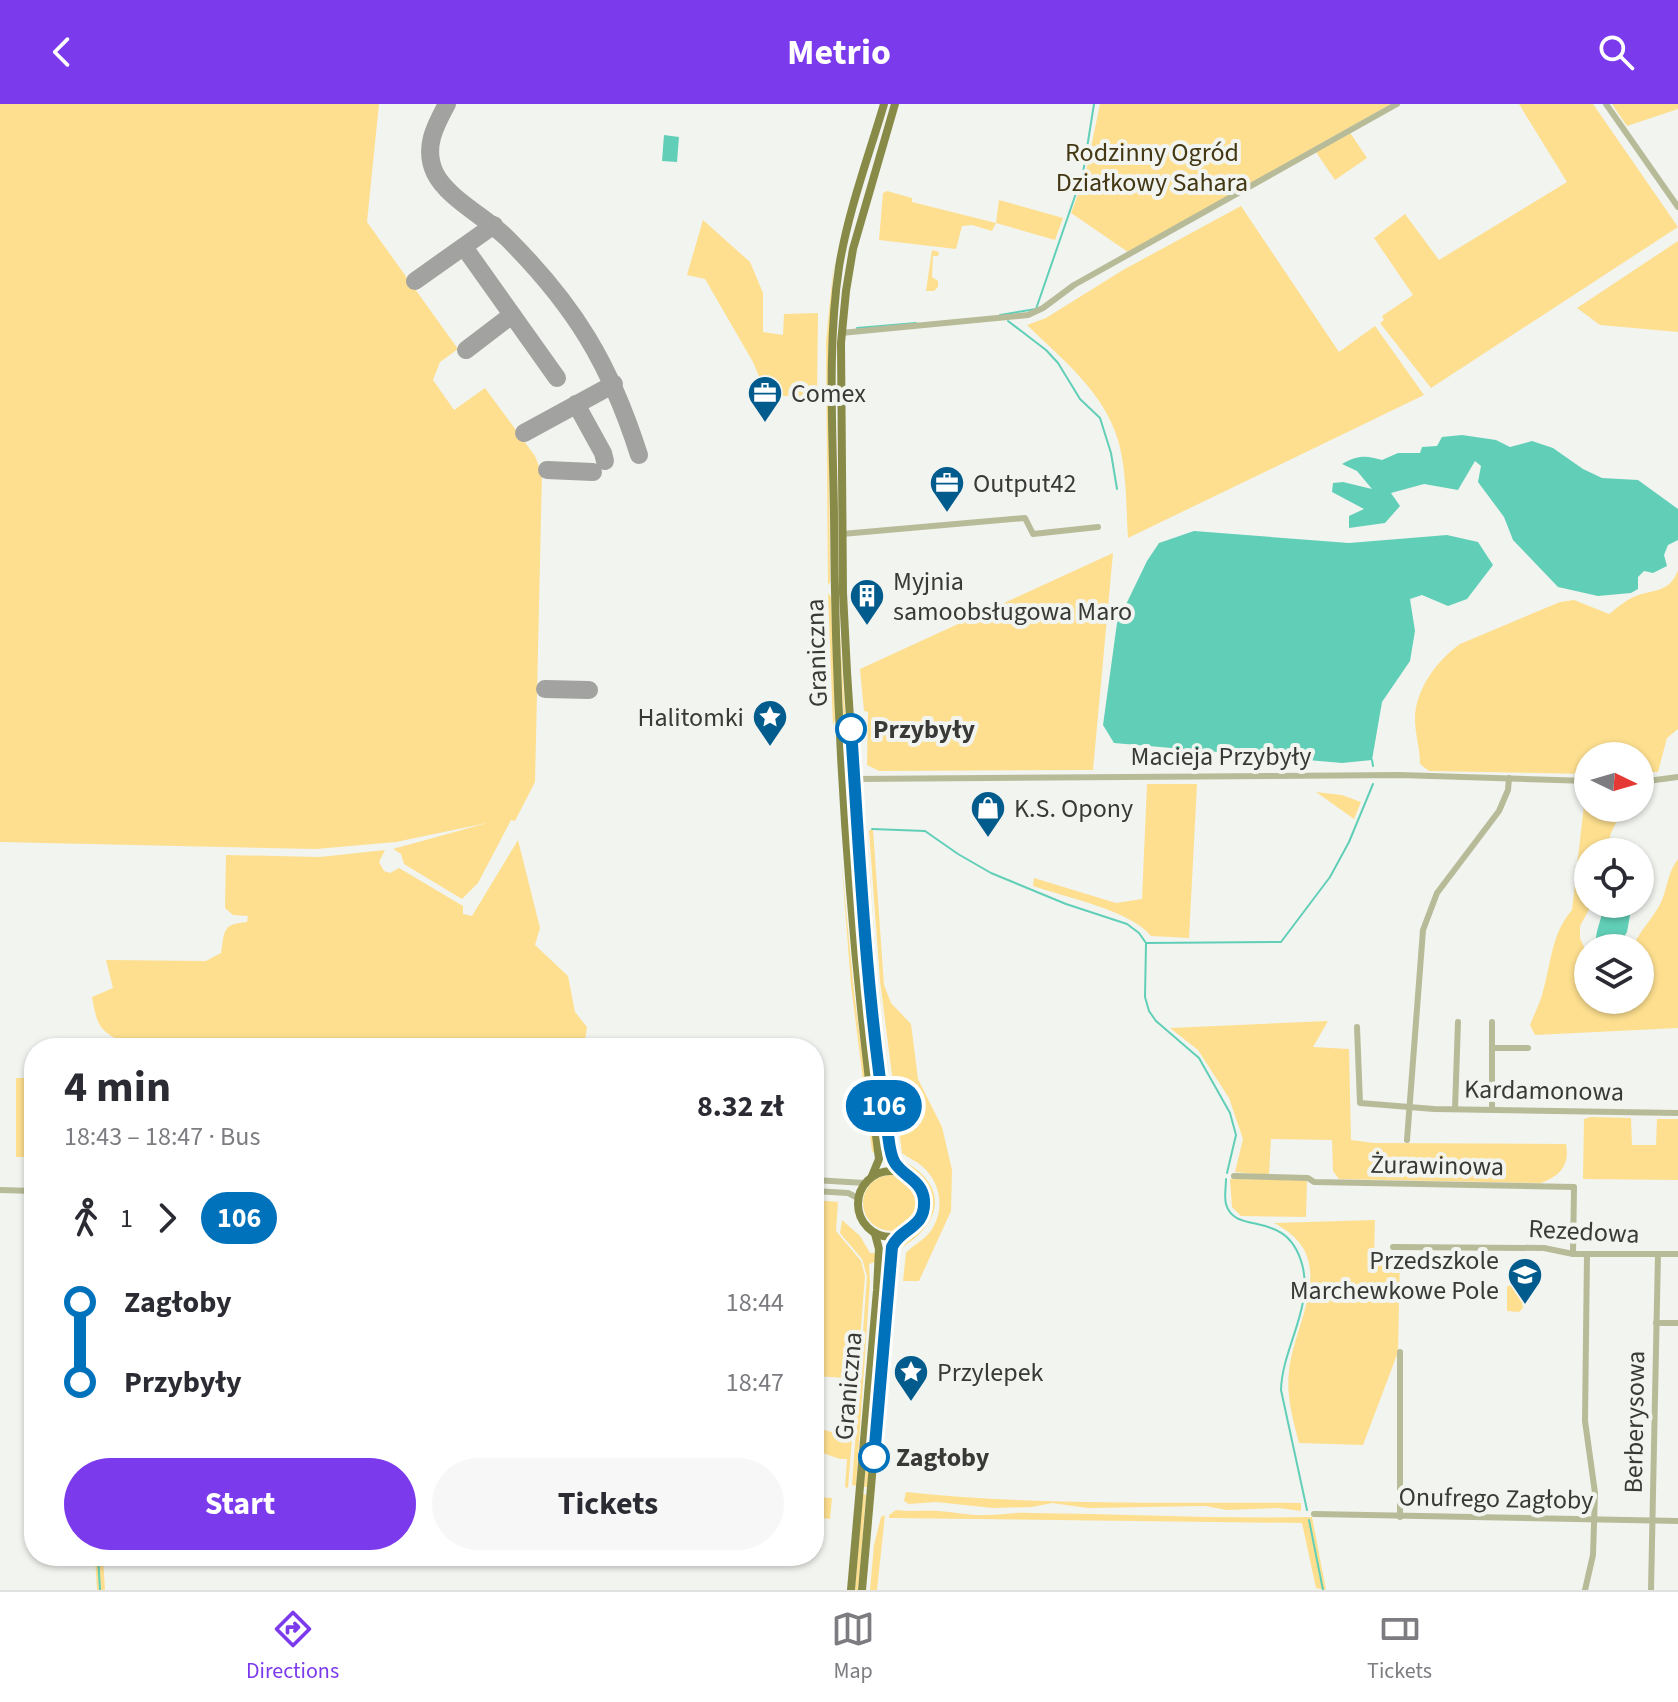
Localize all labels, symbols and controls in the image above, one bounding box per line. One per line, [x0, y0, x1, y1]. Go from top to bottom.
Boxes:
text: Metrio [787, 27, 891, 78]
icon: back [40, 30, 84, 74]
icon: search [1594, 30, 1638, 74]
park label: Rodzinny Ogród Działkowy Sahara [1056, 134, 1248, 201]
office icon: Comex [746, 374, 784, 424]
place label: Comex [791, 375, 866, 412]
office icon: Output42 [928, 464, 966, 514]
place label: Output42 [973, 465, 1076, 502]
place label: Myjnia samoobsługowa Maro [893, 563, 1132, 630]
building icon: Myjnia samoobsługowa Maro [848, 577, 886, 627]
street label: Graniczna [796, 598, 837, 708]
place icon: Halitomki [751, 698, 789, 748]
place label: Halitomki [638, 699, 744, 736]
place label: Przybyły [873, 711, 975, 748]
marker: Przybyły [836, 714, 866, 744]
street label: Macieja Przybyły [1131, 738, 1311, 775]
north arrow [1574, 742, 1654, 822]
map controls [1574, 742, 1654, 1014]
shop icon: K.S. Opony [969, 789, 1007, 839]
place label: K.S. Opony [1014, 790, 1133, 827]
button: locate [1574, 838, 1654, 918]
button: layers [1574, 934, 1654, 1014]
text: 4 min [64, 1056, 171, 1119]
street label: Kardamonowa [1464, 1071, 1624, 1110]
line badge: 106 [838, 1080, 930, 1132]
text: 8.32 zł [697, 1085, 784, 1128]
text: 106 [862, 1086, 906, 1126]
text: 18:43 – 18:47 · Bus [64, 1118, 260, 1155]
street label: Żurawinowa [1370, 1146, 1504, 1185]
icon: walk [64, 1196, 108, 1240]
icon: forward [145, 1196, 189, 1240]
text: 106 [217, 1198, 261, 1238]
text: 1 [120, 1200, 133, 1237]
street label: Rezedowa [1528, 1210, 1640, 1253]
place label: Przedszkole Marchewkowe Pole [1290, 1242, 1499, 1309]
school or university icon: Przedszkole Marchewkowe Pole [1506, 1256, 1544, 1306]
text: Zagłoby [124, 1281, 232, 1324]
text: 18:44 [726, 1284, 784, 1321]
street label: Graniczna [825, 1330, 872, 1442]
street label: Berberysowa [1615, 1350, 1654, 1494]
place icon: Przylepek [892, 1353, 930, 1403]
place label: Przylepek [937, 1354, 1044, 1391]
text: Przybyły [124, 1361, 242, 1404]
text: 18:47 [726, 1364, 784, 1401]
place label: Zagłoby [896, 1439, 990, 1476]
marker: Zagłoby [859, 1442, 889, 1472]
button: Start [64, 1458, 416, 1550]
button: Tickets [432, 1458, 784, 1550]
street label: Onufrego Zagłoby [1398, 1478, 1594, 1519]
tab: Directions [246, 1607, 339, 1687]
tab: Map [831, 1607, 875, 1687]
tab: Tickets [1367, 1607, 1432, 1687]

